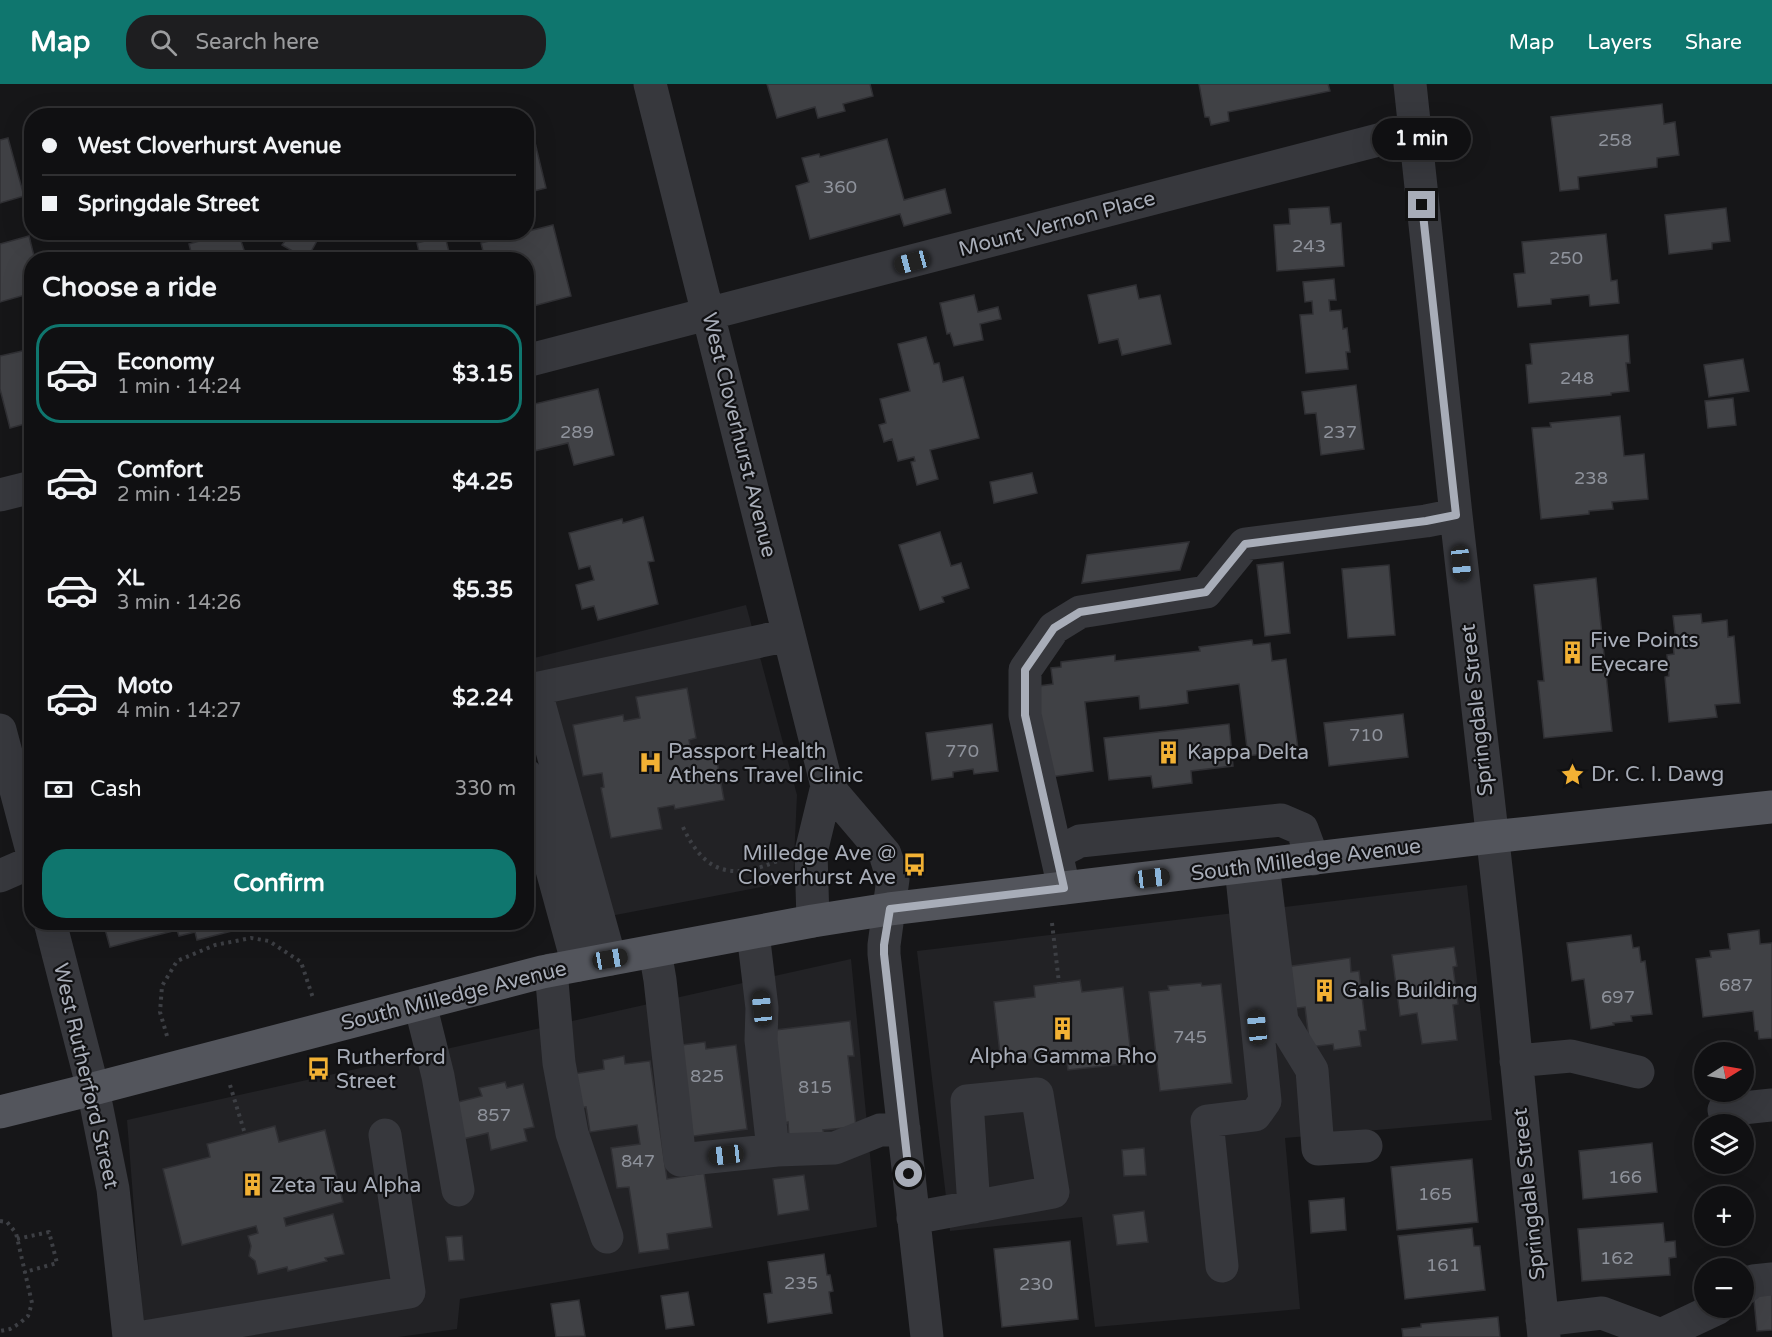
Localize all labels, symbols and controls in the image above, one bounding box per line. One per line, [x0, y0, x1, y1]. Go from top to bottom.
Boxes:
search box [126, 15, 546, 69]
text: Map [30, 25, 90, 59]
icon: search [147, 26, 180, 59]
text: Search here [195, 29, 319, 55]
text: Map [1509, 30, 1554, 55]
text: Layers [1587, 30, 1652, 55]
text: Share [1685, 30, 1742, 55]
callout: 1 min [1372, 118, 1472, 160]
text: 1 min [1395, 127, 1448, 151]
house number: 258 [1598, 129, 1632, 151]
text: West Cloverhurst Avenue [78, 133, 341, 159]
house number: 360 [823, 176, 857, 198]
street label: Mount Vernon Place [956, 186, 1158, 262]
text: Springdale Street [78, 191, 259, 217]
route end [1408, 191, 1435, 218]
house number: 243 [1292, 235, 1326, 257]
house number: 250 [1549, 247, 1583, 269]
car [892, 249, 932, 275]
text: Choose a ride [42, 271, 217, 304]
street label: West Cloverhurst Avenue [696, 310, 782, 560]
icon: car [45, 347, 99, 401]
text: Economy [117, 349, 214, 375]
text: $3.15 [452, 361, 513, 387]
house number: 248 [1560, 367, 1594, 389]
text: 1 min · 14:24 [117, 375, 241, 399]
house number: 289 [560, 421, 594, 443]
house number: 237 [1323, 421, 1357, 443]
icon: car [45, 455, 99, 509]
text: Comfort [117, 457, 203, 483]
house number: 238 [1574, 467, 1608, 489]
text: $4.25 [452, 469, 513, 495]
text: 2 min · 14:25 [117, 483, 241, 507]
car [1450, 544, 1472, 582]
icon: car [45, 563, 99, 617]
text: XL [117, 565, 144, 591]
text: $5.35 [452, 577, 513, 603]
text: 3 min · 14:26 [117, 591, 241, 615]
street label: Springdale Street [1456, 623, 1498, 797]
place label: Five Points Eyecare [1590, 628, 1699, 677]
building icon: Five Points Eyecare [1559, 639, 1585, 665]
icon: car [45, 671, 99, 725]
text: Moto [117, 673, 173, 699]
text: $2.24 [452, 685, 513, 711]
text: 4 min · 14:27 [117, 699, 241, 723]
house number: 710 [1349, 724, 1383, 746]
place label: Passport Health Athens Travel Clinic [668, 739, 863, 788]
building icon: Kappa Delta [1156, 739, 1182, 765]
house number: 770 [945, 740, 979, 762]
place label: Kappa Delta [1187, 740, 1309, 765]
hospital icon: Passport Health Athens Travel Clinic [637, 750, 663, 776]
place icon: Dr. C. I. Dawg [1560, 761, 1586, 787]
place label: Dr. C. I. Dawg [1591, 762, 1724, 787]
icon: cash [42, 773, 75, 806]
text: Cash [90, 776, 142, 802]
text: 330 m [455, 777, 516, 801]
street label: South Milledge Avenue [1190, 833, 1422, 887]
place label: Milledge Ave @ Cloverhurst Ave [738, 841, 896, 890]
button: Confirm [42, 849, 516, 918]
bus stop icon: Milledge Ave @ Cloverhurst Ave [901, 852, 927, 878]
car [1133, 867, 1171, 889]
car [591, 947, 629, 971]
street label: South Milledge Avenue [339, 956, 569, 1036]
street label: West Rutherford Street [48, 961, 124, 1191]
house number: 687 [1719, 974, 1753, 996]
building icon: Galis Building [1311, 977, 1337, 1003]
place label: Galis Building [1342, 978, 1478, 1003]
house number: 697 [1601, 986, 1635, 1008]
car [751, 989, 773, 1027]
car [1246, 1008, 1268, 1046]
building icon: Alpha Gamma Rho [1050, 1015, 1076, 1041]
house number: 745 [1173, 1026, 1207, 1048]
north arrow [1694, 1042, 1754, 1102]
map controls [1694, 1042, 1754, 1318]
place label: Alpha Gamma Rho [969, 1044, 1157, 1069]
place label: Rutherford Street [336, 1045, 446, 1094]
bus stop icon: Rutherford Street [305, 1056, 331, 1082]
house number: 825 [690, 1065, 724, 1087]
house number: 815 [798, 1076, 832, 1098]
house number: 857 [477, 1104, 511, 1126]
street label: Springdale Street [1508, 1107, 1550, 1281]
button: layers [1694, 1114, 1754, 1174]
car [707, 1144, 745, 1166]
house number: 847 [621, 1150, 655, 1172]
route start [895, 1160, 922, 1187]
house number: 166 [1608, 1166, 1642, 1188]
building icon: Zeta Tau Alpha [240, 1172, 266, 1198]
place label: Zeta Tau Alpha [271, 1173, 421, 1198]
house number: 165 [1418, 1183, 1452, 1205]
button: + [1694, 1186, 1754, 1246]
house number: 162 [1600, 1247, 1634, 1269]
house number: 161 [1426, 1254, 1460, 1276]
button: − [1694, 1258, 1754, 1318]
house number: 235 [784, 1272, 818, 1294]
house number: 230 [1019, 1273, 1053, 1295]

